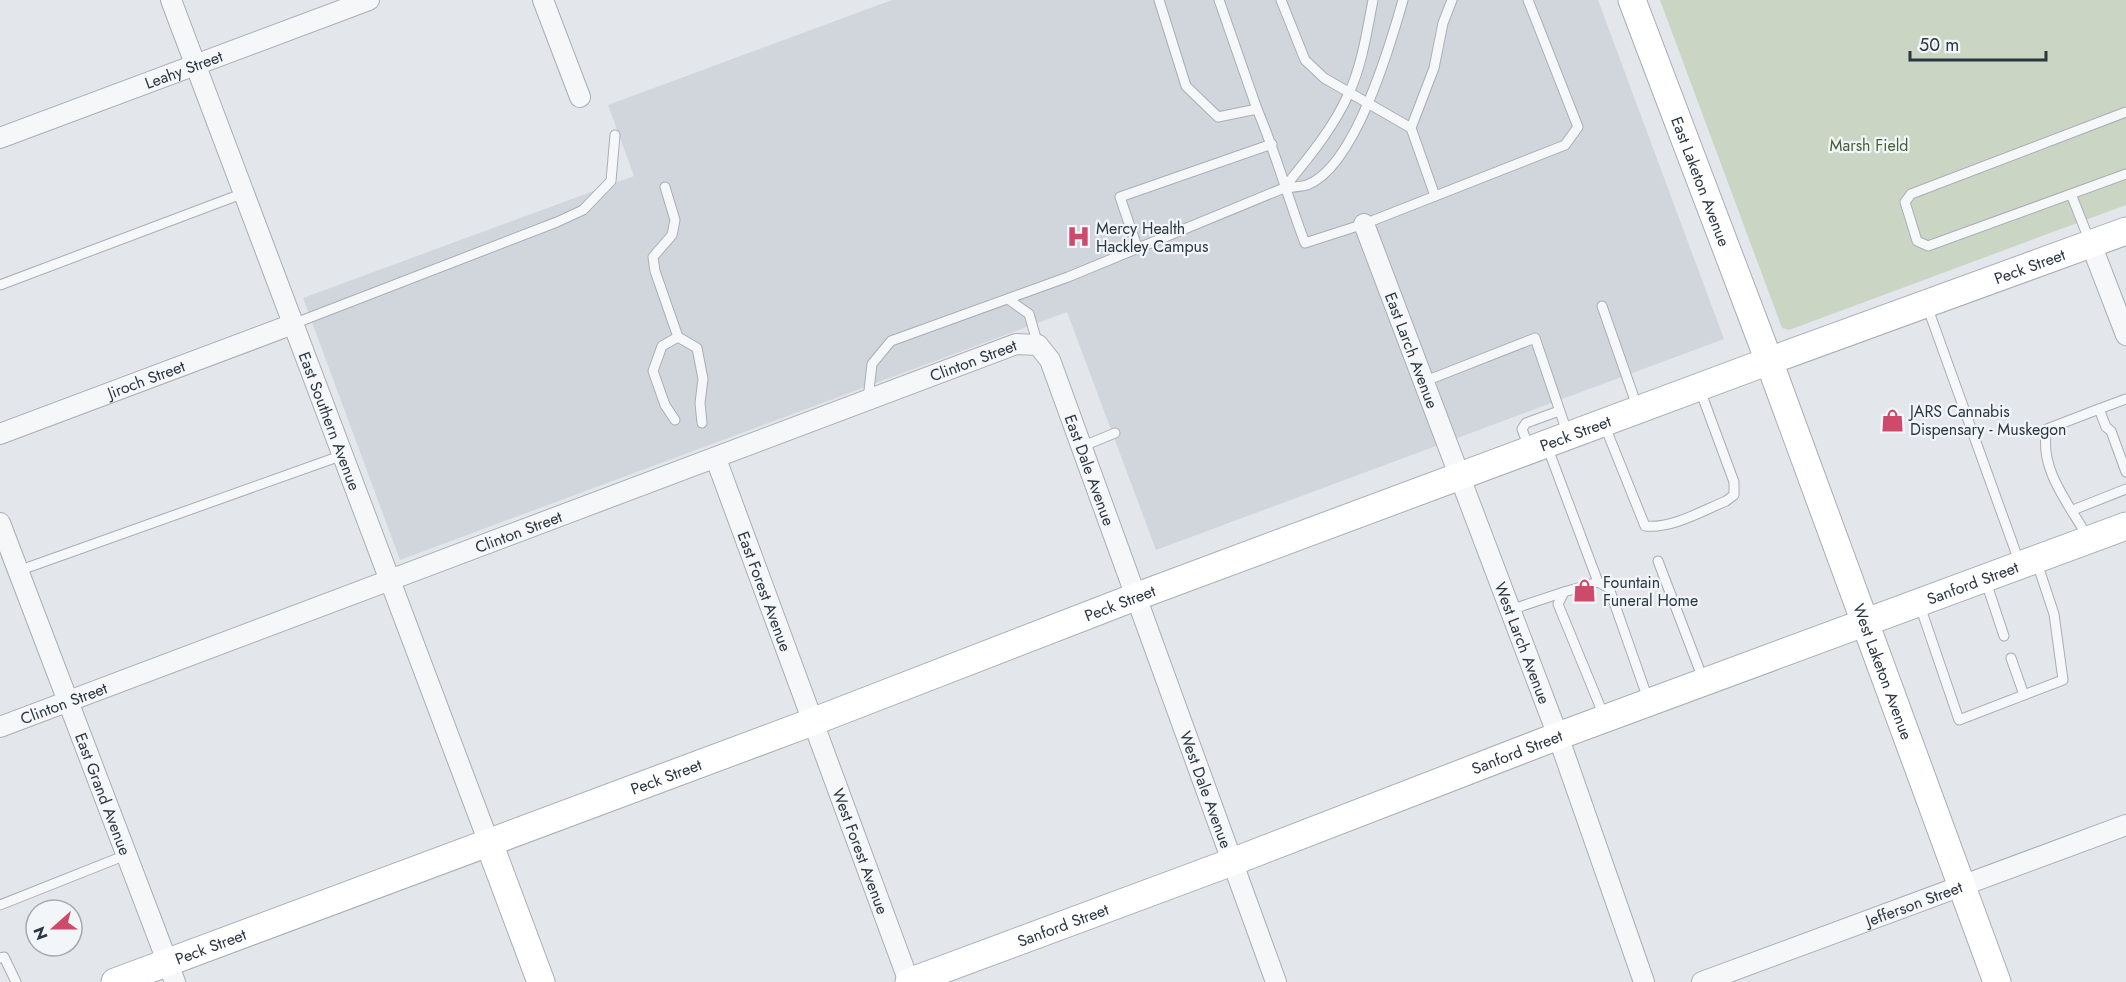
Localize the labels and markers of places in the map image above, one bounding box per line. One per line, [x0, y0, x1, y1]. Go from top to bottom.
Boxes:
place label: Mercy Health Hackley Campus [1096, 217, 1208, 258]
hospital icon: Mercy Health Hackley Campus [1065, 224, 1091, 250]
place label: JARS Cannabis Dispensary - Muskegon [1908, 400, 2066, 441]
shop icon: JARS Cannabis Dispensary - Muskegon [1879, 407, 1905, 433]
place label: Fountain Funeral Home [1603, 571, 1698, 612]
shop icon: Fountain Funeral Home [1572, 578, 1598, 604]

